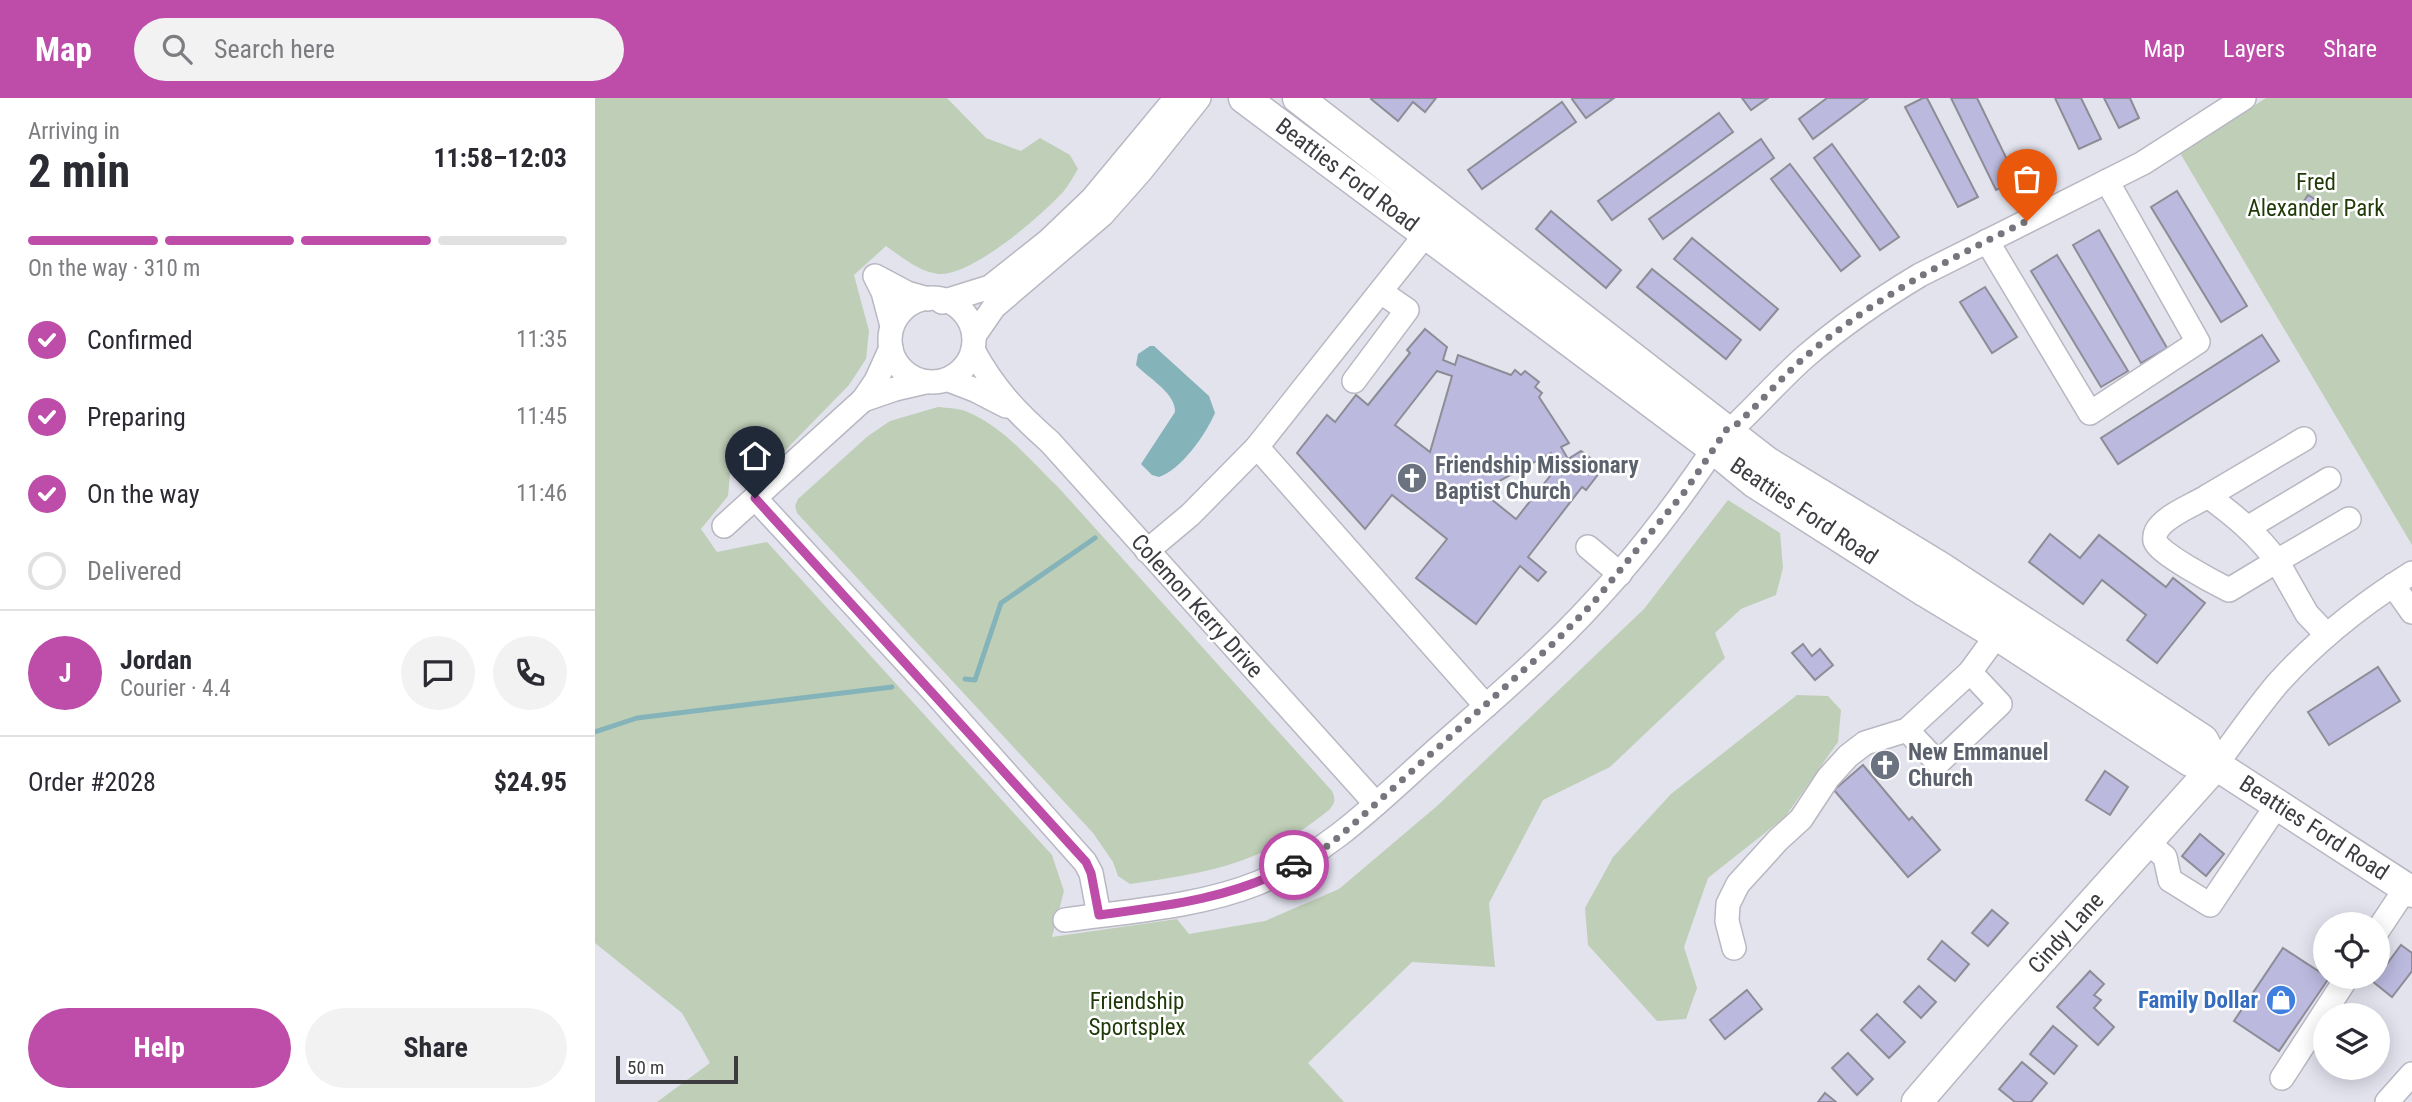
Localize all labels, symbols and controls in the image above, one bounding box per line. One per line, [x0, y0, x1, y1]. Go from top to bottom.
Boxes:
search box [134, 18, 624, 81]
text: Map [35, 30, 92, 69]
icon: search [158, 30, 196, 68]
text: Search here [214, 34, 335, 64]
text: Map [2144, 35, 2185, 63]
text: Layers [2223, 35, 2285, 63]
text: Share [2323, 35, 2377, 63]
street label: Beatties Ford Road [1270, 113, 1424, 237]
text: Arriving in [28, 118, 120, 145]
text: 11:58–12:03 [433, 143, 567, 173]
text: 2 min [28, 144, 130, 198]
pin [1997, 149, 2057, 221]
icon: bag [2008, 160, 2046, 198]
park label: Fred Alexander Park [2247, 169, 2385, 222]
text: On the way · 310 m [28, 255, 200, 282]
icon: check [28, 321, 66, 359]
text: Confirmed [87, 325, 193, 355]
text: 11:35 [516, 326, 567, 353]
icon: check [28, 398, 66, 436]
text: Preparing [87, 402, 186, 432]
text: 11:45 [516, 403, 567, 430]
pin [725, 426, 785, 498]
icon: home [736, 437, 774, 475]
place label: Friendship Missionary Baptist Church [1435, 452, 1639, 505]
street label: Beatties Ford Road [1725, 452, 1883, 570]
church icon: Friendship Missionary Baptist Church [1395, 461, 1429, 495]
icon: check [28, 475, 66, 513]
text: On the way [87, 479, 200, 509]
text: 11:46 [516, 480, 567, 507]
street label: Colemon Kerry Drive [1125, 529, 1269, 683]
text: Delivered [87, 556, 182, 586]
button: chat [401, 636, 475, 710]
button: phone [493, 636, 567, 710]
text: Jordan [120, 645, 192, 675]
text: J [59, 658, 71, 688]
text: Courier · 4.4 [120, 675, 231, 702]
place label: New Emmanuel Church [1908, 739, 2049, 792]
church icon: New Emmanuel Church [1868, 748, 1902, 782]
text: Order #2028 [28, 767, 156, 797]
text: $24.95 [494, 767, 567, 797]
street label: Beatties Ford Road [2235, 770, 2393, 886]
courier [1259, 830, 1329, 900]
icon: car [1275, 846, 1313, 884]
street label: Cindy Lane [2023, 887, 2109, 979]
map controls [2313, 912, 2390, 1080]
button: locate [2313, 912, 2390, 989]
shop icon: Family Dollar [2264, 983, 2298, 1017]
place label: Family Dollar [2138, 987, 2258, 1014]
park label: Friendship Sportsplex [1088, 988, 1186, 1041]
button: layers [2313, 1003, 2390, 1080]
button: Help [28, 1008, 291, 1088]
button: Share [305, 1008, 567, 1088]
scale bar [616, 1053, 739, 1085]
text: 50 m [627, 1056, 664, 1079]

